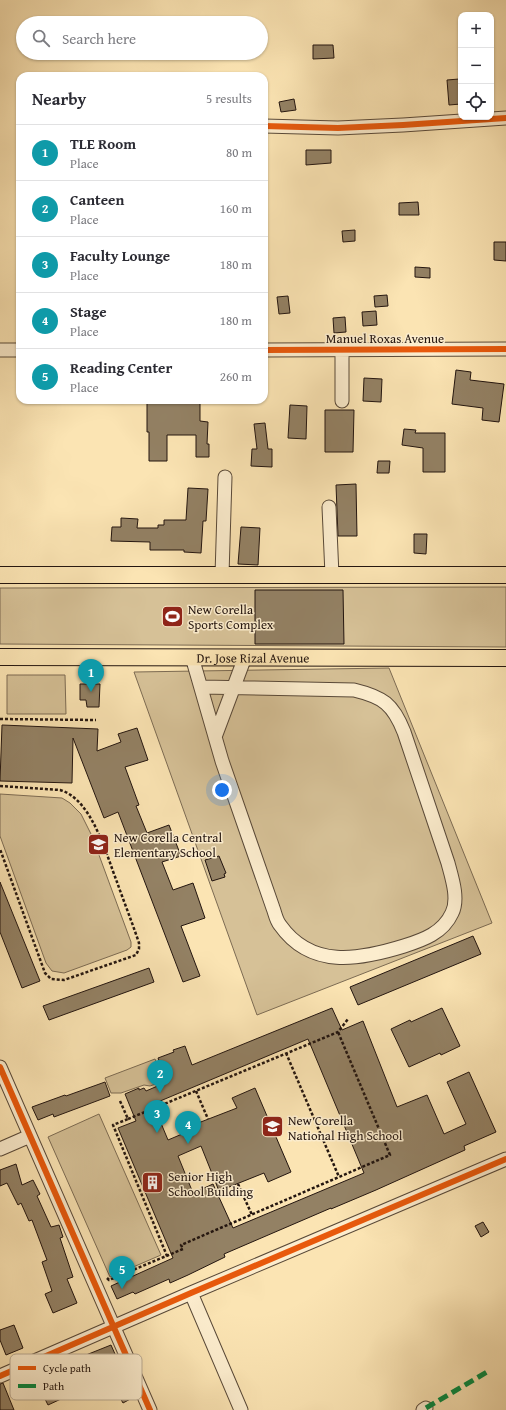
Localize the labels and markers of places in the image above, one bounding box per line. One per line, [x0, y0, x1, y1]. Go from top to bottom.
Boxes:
place label: New Corella Sports Complex [188, 600, 274, 634]
sports icon: New Corella Sports Complex [160, 603, 186, 629]
pin: 1 [78, 659, 104, 692]
place label: New Corella Central Elementary School [114, 828, 222, 862]
school or university icon: New Corella Central Elementary School [85, 831, 111, 857]
pin: 2 [147, 1060, 173, 1093]
pin: 3 [144, 1100, 170, 1133]
pin: 4 [175, 1111, 201, 1144]
place label: New Corella National High School [288, 1111, 403, 1145]
school or university icon: New Corella National High School [260, 1114, 286, 1140]
place label: Senior High School Building [168, 1167, 254, 1201]
building icon: Senior High School Building [140, 1170, 166, 1196]
pin: 5 [109, 1256, 135, 1289]

